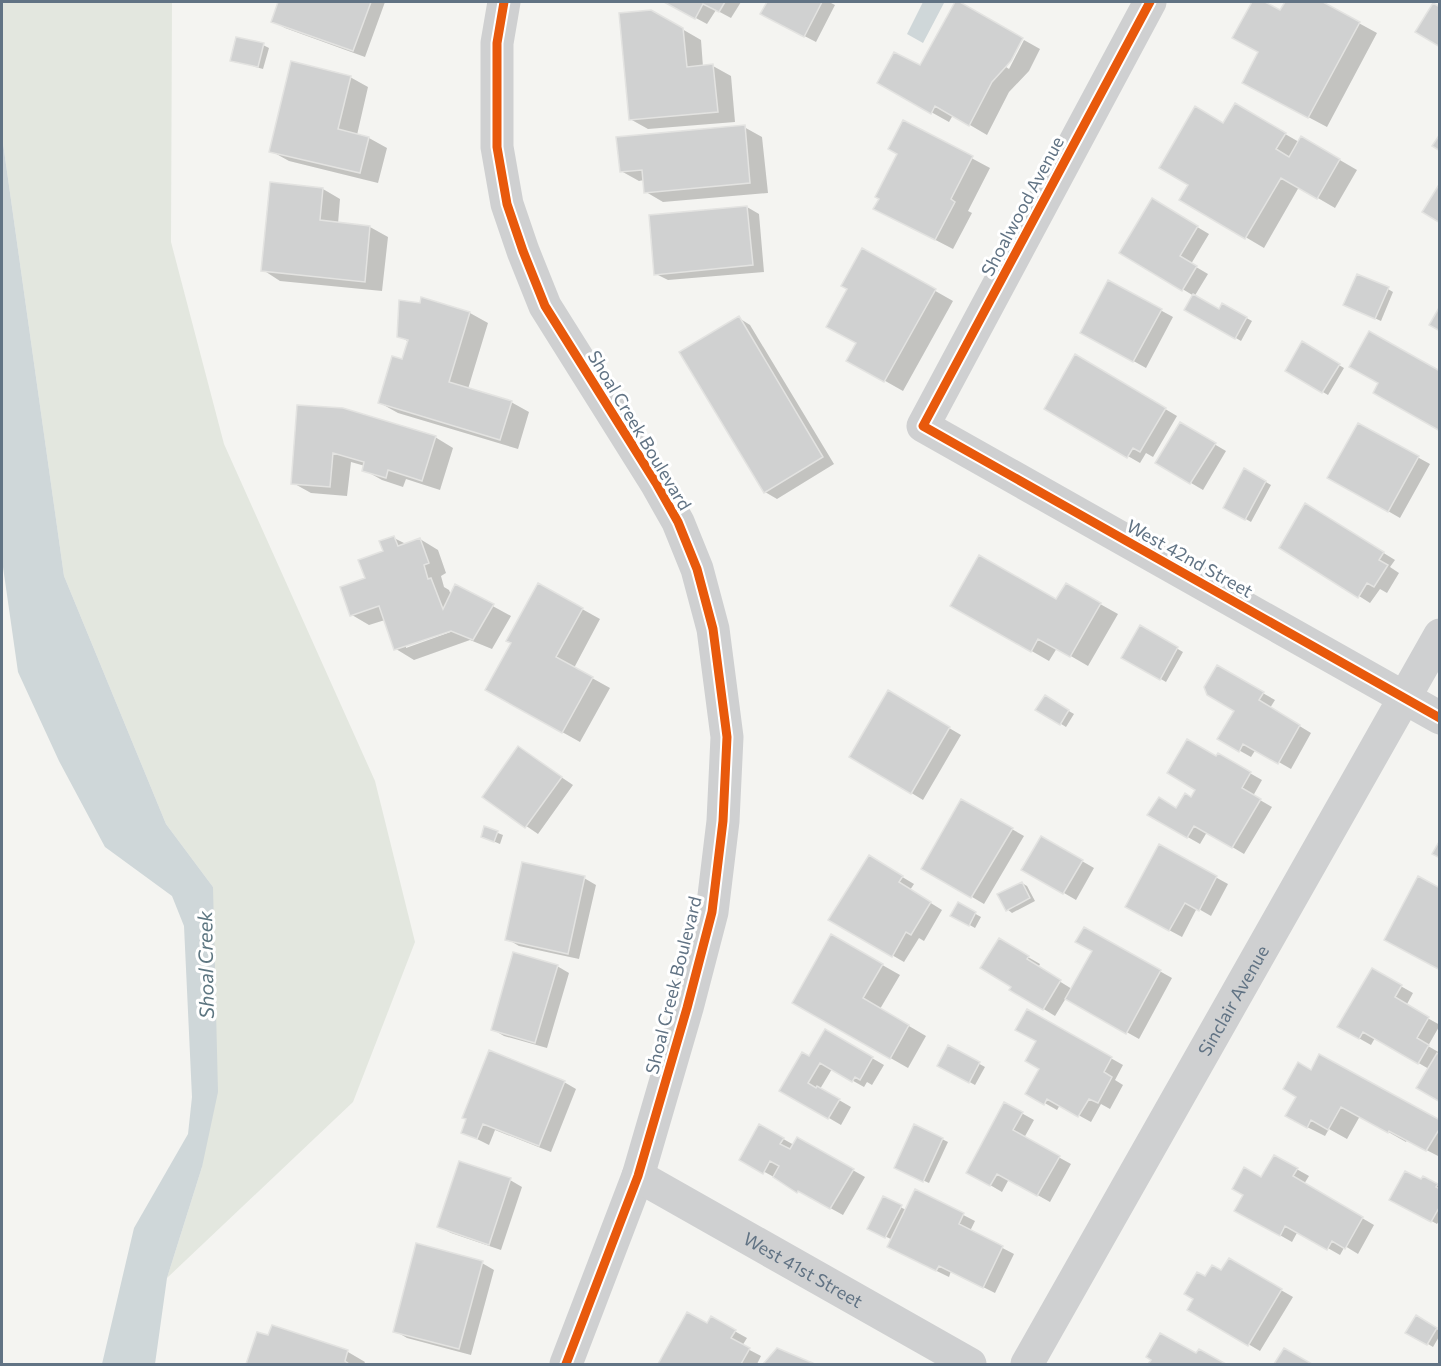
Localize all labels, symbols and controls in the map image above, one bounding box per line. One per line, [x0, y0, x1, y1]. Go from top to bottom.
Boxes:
street label: Shoalwood Avenue [976, 132, 1068, 280]
street label: Shoal Creek Boulevard [584, 346, 696, 514]
street label: West 42nd Street [1123, 514, 1257, 602]
street label: Shoal Creek Boulevard [640, 894, 706, 1076]
water label: Shoal Creek [192, 910, 218, 1019]
street label: Sinclair Avenue [1193, 941, 1273, 1060]
street label: West 41st Street [740, 1227, 867, 1312]

